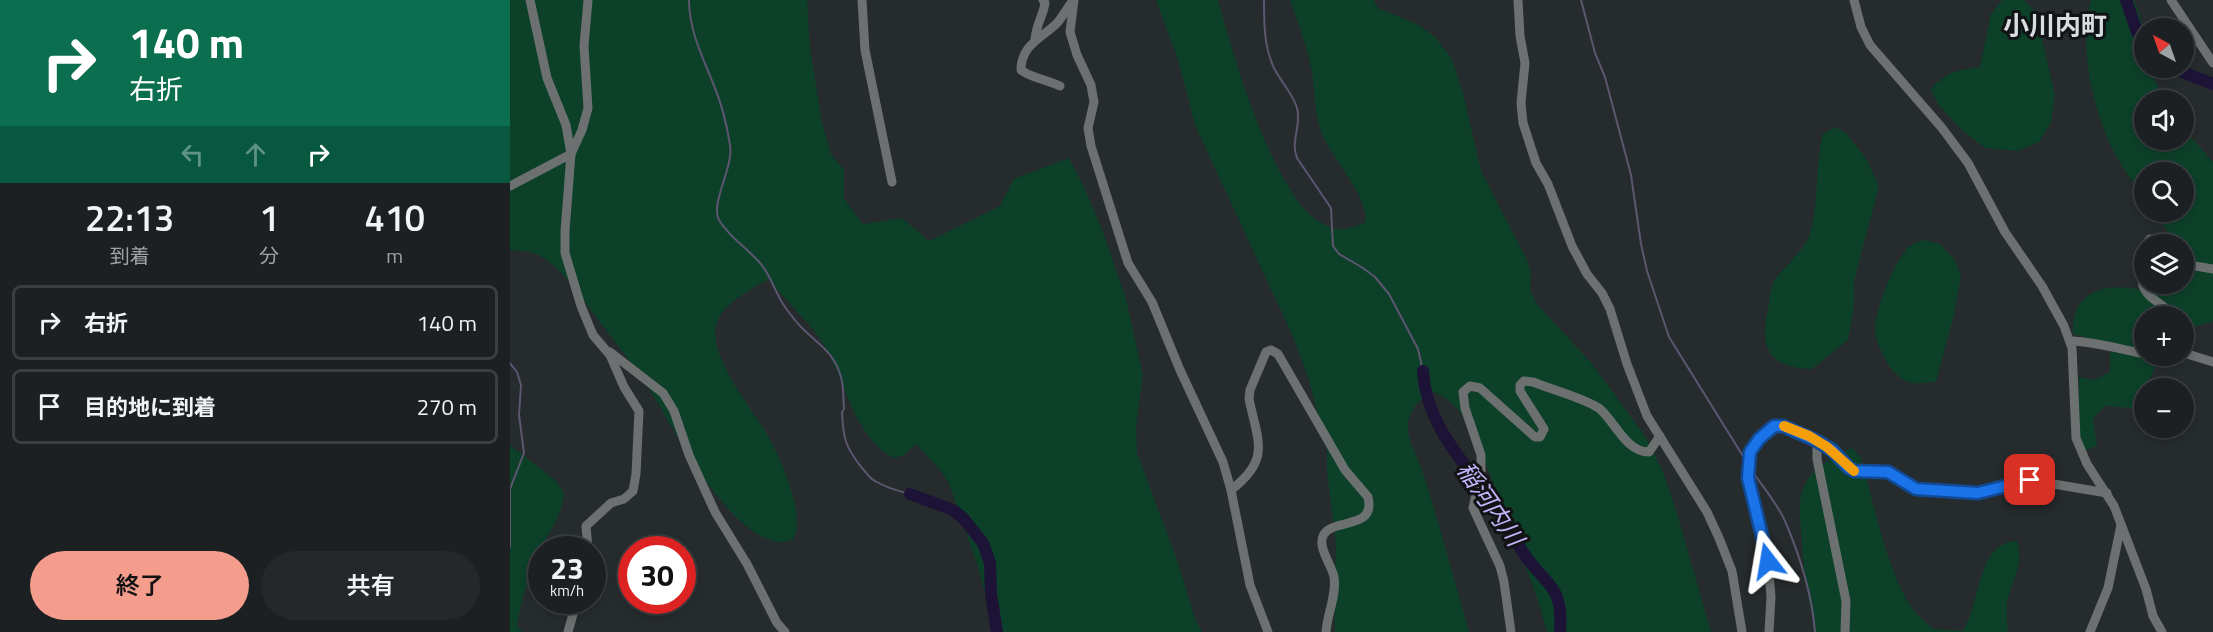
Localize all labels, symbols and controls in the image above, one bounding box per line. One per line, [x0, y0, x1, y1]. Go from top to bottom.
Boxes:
district label: 小川内町 [2003, 6, 2107, 45]
text: 140 m [129, 10, 244, 74]
north arrow [2134, 18, 2194, 78]
map controls [2134, 18, 2194, 438]
icon: right [30, 24, 108, 102]
text: 右折 [129, 68, 183, 109]
button: sound [2134, 90, 2194, 150]
icon: left [176, 138, 209, 171]
icon: ahead [239, 138, 272, 171]
icon: right [302, 138, 335, 171]
button: search [2134, 162, 2194, 222]
text: 22:13 [85, 190, 174, 245]
text: 1 [259, 190, 279, 245]
text: 410 [364, 190, 425, 245]
button: layers [2134, 234, 2194, 294]
text: 到着 [110, 240, 150, 271]
text: 分 [259, 240, 279, 271]
text: m [386, 240, 403, 271]
icon: right [33, 306, 66, 339]
text: 右折 [84, 306, 128, 340]
text: 140 m [417, 306, 477, 340]
button: + [2134, 306, 2194, 366]
button: − [2134, 378, 2194, 438]
icon: arrive [33, 390, 66, 423]
text: 目的地に到着 [84, 390, 216, 424]
text: 270 m [417, 390, 477, 424]
water label: 稲河内川 [1449, 454, 1535, 556]
pin [2004, 454, 2055, 505]
icon: arrive [2013, 463, 2046, 496]
position arrow [1736, 529, 1800, 593]
speed limit sign: 30 [618, 536, 696, 614]
text: 23 [550, 545, 584, 591]
button: 終了 [30, 551, 249, 620]
button: 共有 [261, 551, 480, 620]
text: km/h [550, 579, 584, 602]

